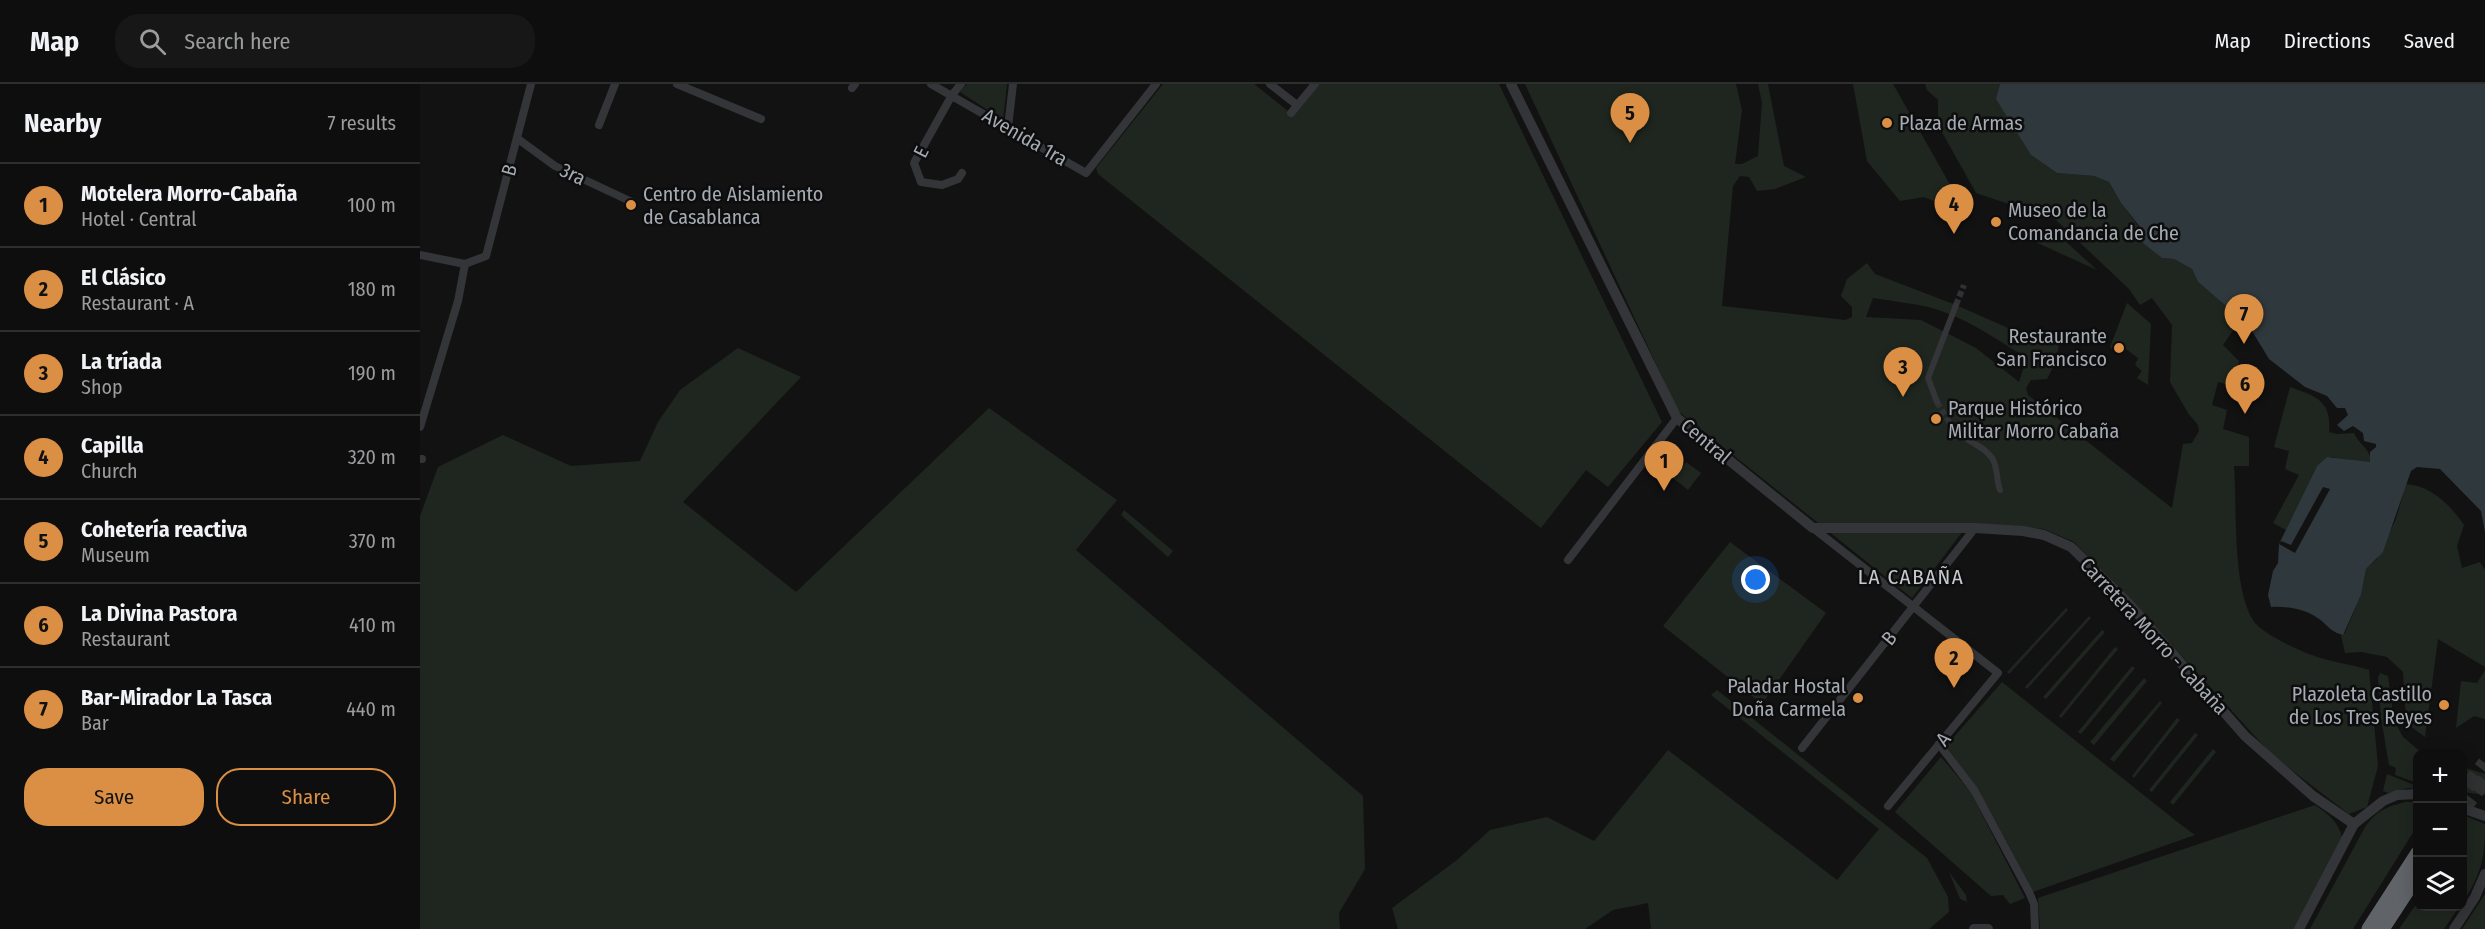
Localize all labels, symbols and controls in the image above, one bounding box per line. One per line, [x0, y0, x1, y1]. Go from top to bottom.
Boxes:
search box [115, 14, 535, 68]
text: Map [30, 25, 79, 58]
icon: search [136, 25, 169, 58]
text: Search here [184, 28, 290, 55]
text: Map [2214, 28, 2251, 54]
text: Directions [2284, 28, 2371, 54]
text: Saved [2404, 28, 2455, 54]
pin: 5 [1610, 94, 1650, 143]
street label: Avenida 1ra [978, 103, 1072, 171]
text: Nearby [24, 108, 101, 139]
text: 7 results [328, 111, 396, 135]
place label: Plaza de Armas [1899, 111, 2023, 135]
marker: Plaza de Armas [1880, 116, 1894, 130]
street label: E [908, 142, 934, 162]
street label: 3ra [556, 158, 590, 190]
street label: B [496, 161, 522, 179]
text: Motelera Morro-Cabaña [81, 180, 298, 207]
place label: Centro de Aislamiento de Casablanca [643, 182, 823, 229]
pin: 4 [1934, 184, 1973, 234]
text: 1 [39, 193, 48, 217]
text: 100 m [347, 193, 396, 217]
marker: Centro de Aislamiento de Casablanca [624, 198, 638, 212]
place label: Museo de la Comandancia de Che [2008, 198, 2179, 245]
text: Hotel · Central [81, 207, 197, 231]
marker: Museo de la Comandancia de Che [1989, 215, 2003, 229]
text: El Clásico [81, 264, 166, 291]
text: 2 [39, 277, 48, 301]
text: 180 m [348, 277, 396, 301]
text: Restaurant · A [81, 291, 194, 315]
pin: 7 [2224, 294, 2264, 344]
place label: Restaurante San Francisco [1996, 324, 2107, 371]
marker: Restaurante San Francisco [2112, 341, 2126, 355]
text: La tríada [81, 348, 162, 375]
pin: 3 [1884, 348, 1922, 397]
text: 3 [39, 361, 48, 385]
text: 190 m [348, 361, 396, 385]
pin: 6 [2226, 364, 2264, 414]
text: Shop [81, 375, 123, 399]
place label: Parque Histórico Militar Morro Cabaña [1948, 396, 2119, 443]
marker: Parque Histórico Militar Morro Cabaña [1929, 412, 1943, 426]
street label: Central [1676, 413, 1736, 469]
text: Capilla [81, 432, 144, 459]
pin: 1 [1644, 442, 1684, 491]
text: 4 [38, 445, 49, 469]
text: 320 m [348, 445, 396, 469]
text: Church [81, 459, 137, 483]
text: Cohetería reactiva [81, 516, 248, 543]
text: 5 [39, 529, 48, 553]
text: 370 m [349, 529, 396, 553]
text: Museum [81, 543, 150, 567]
street label: Carretera Morro - Cabaña [2075, 553, 2233, 719]
district label: LA CABAÑA [1858, 564, 1964, 590]
your location [1741, 565, 1770, 594]
text: La Divina Pastora [81, 600, 237, 627]
text: 6 [38, 613, 49, 637]
text: 410 m [349, 613, 396, 637]
street label: B [1876, 626, 1902, 650]
text: Restaurant [81, 627, 170, 651]
pin: 2 [1934, 638, 1973, 688]
place label: Paladar Hostal Doña Carmela [1727, 674, 1846, 721]
place label: Plazoleta Castillo de Los Tres Reyes [2289, 682, 2432, 729]
text: Bar-Mirador La Tasca [81, 684, 272, 711]
marker: Paladar Hostal Doña Carmela [1851, 691, 1865, 705]
text: 7 [39, 697, 48, 721]
text: 440 m [346, 697, 396, 721]
marker: Plazoleta Castillo de Los Tres Reyes [2437, 698, 2451, 712]
text: Bar [81, 711, 109, 735]
street label: A [1930, 727, 1956, 751]
map controls [2413, 749, 2467, 911]
button: + [2413, 749, 2467, 803]
button: Save [24, 768, 204, 826]
button: Share [216, 768, 396, 826]
button: − [2413, 803, 2467, 857]
button: layers [2413, 857, 2467, 911]

